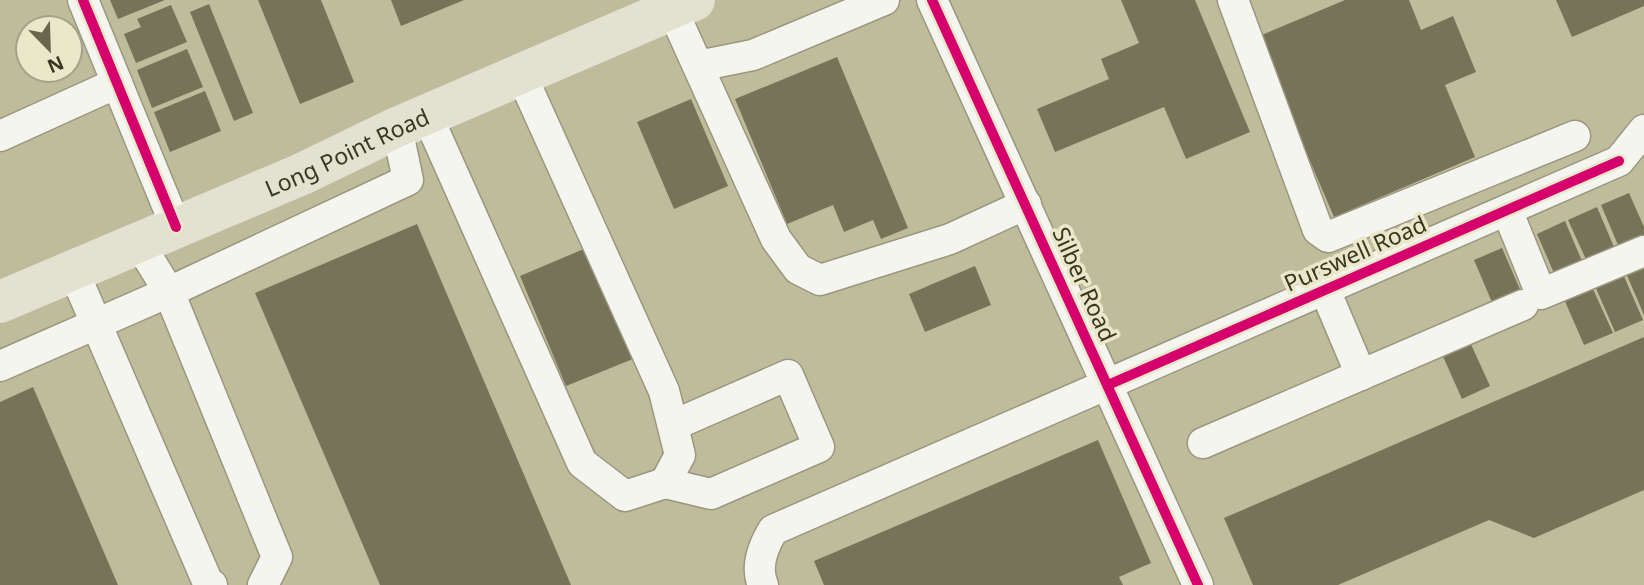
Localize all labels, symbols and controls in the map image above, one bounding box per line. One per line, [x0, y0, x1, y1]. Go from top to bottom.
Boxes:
north arrow [14, 14, 84, 84]
text: N [43, 50, 68, 80]
street label: Long Point Road [260, 100, 434, 204]
street label: Purswell Road [1279, 207, 1431, 299]
street label: Silber Road [1045, 222, 1125, 346]

